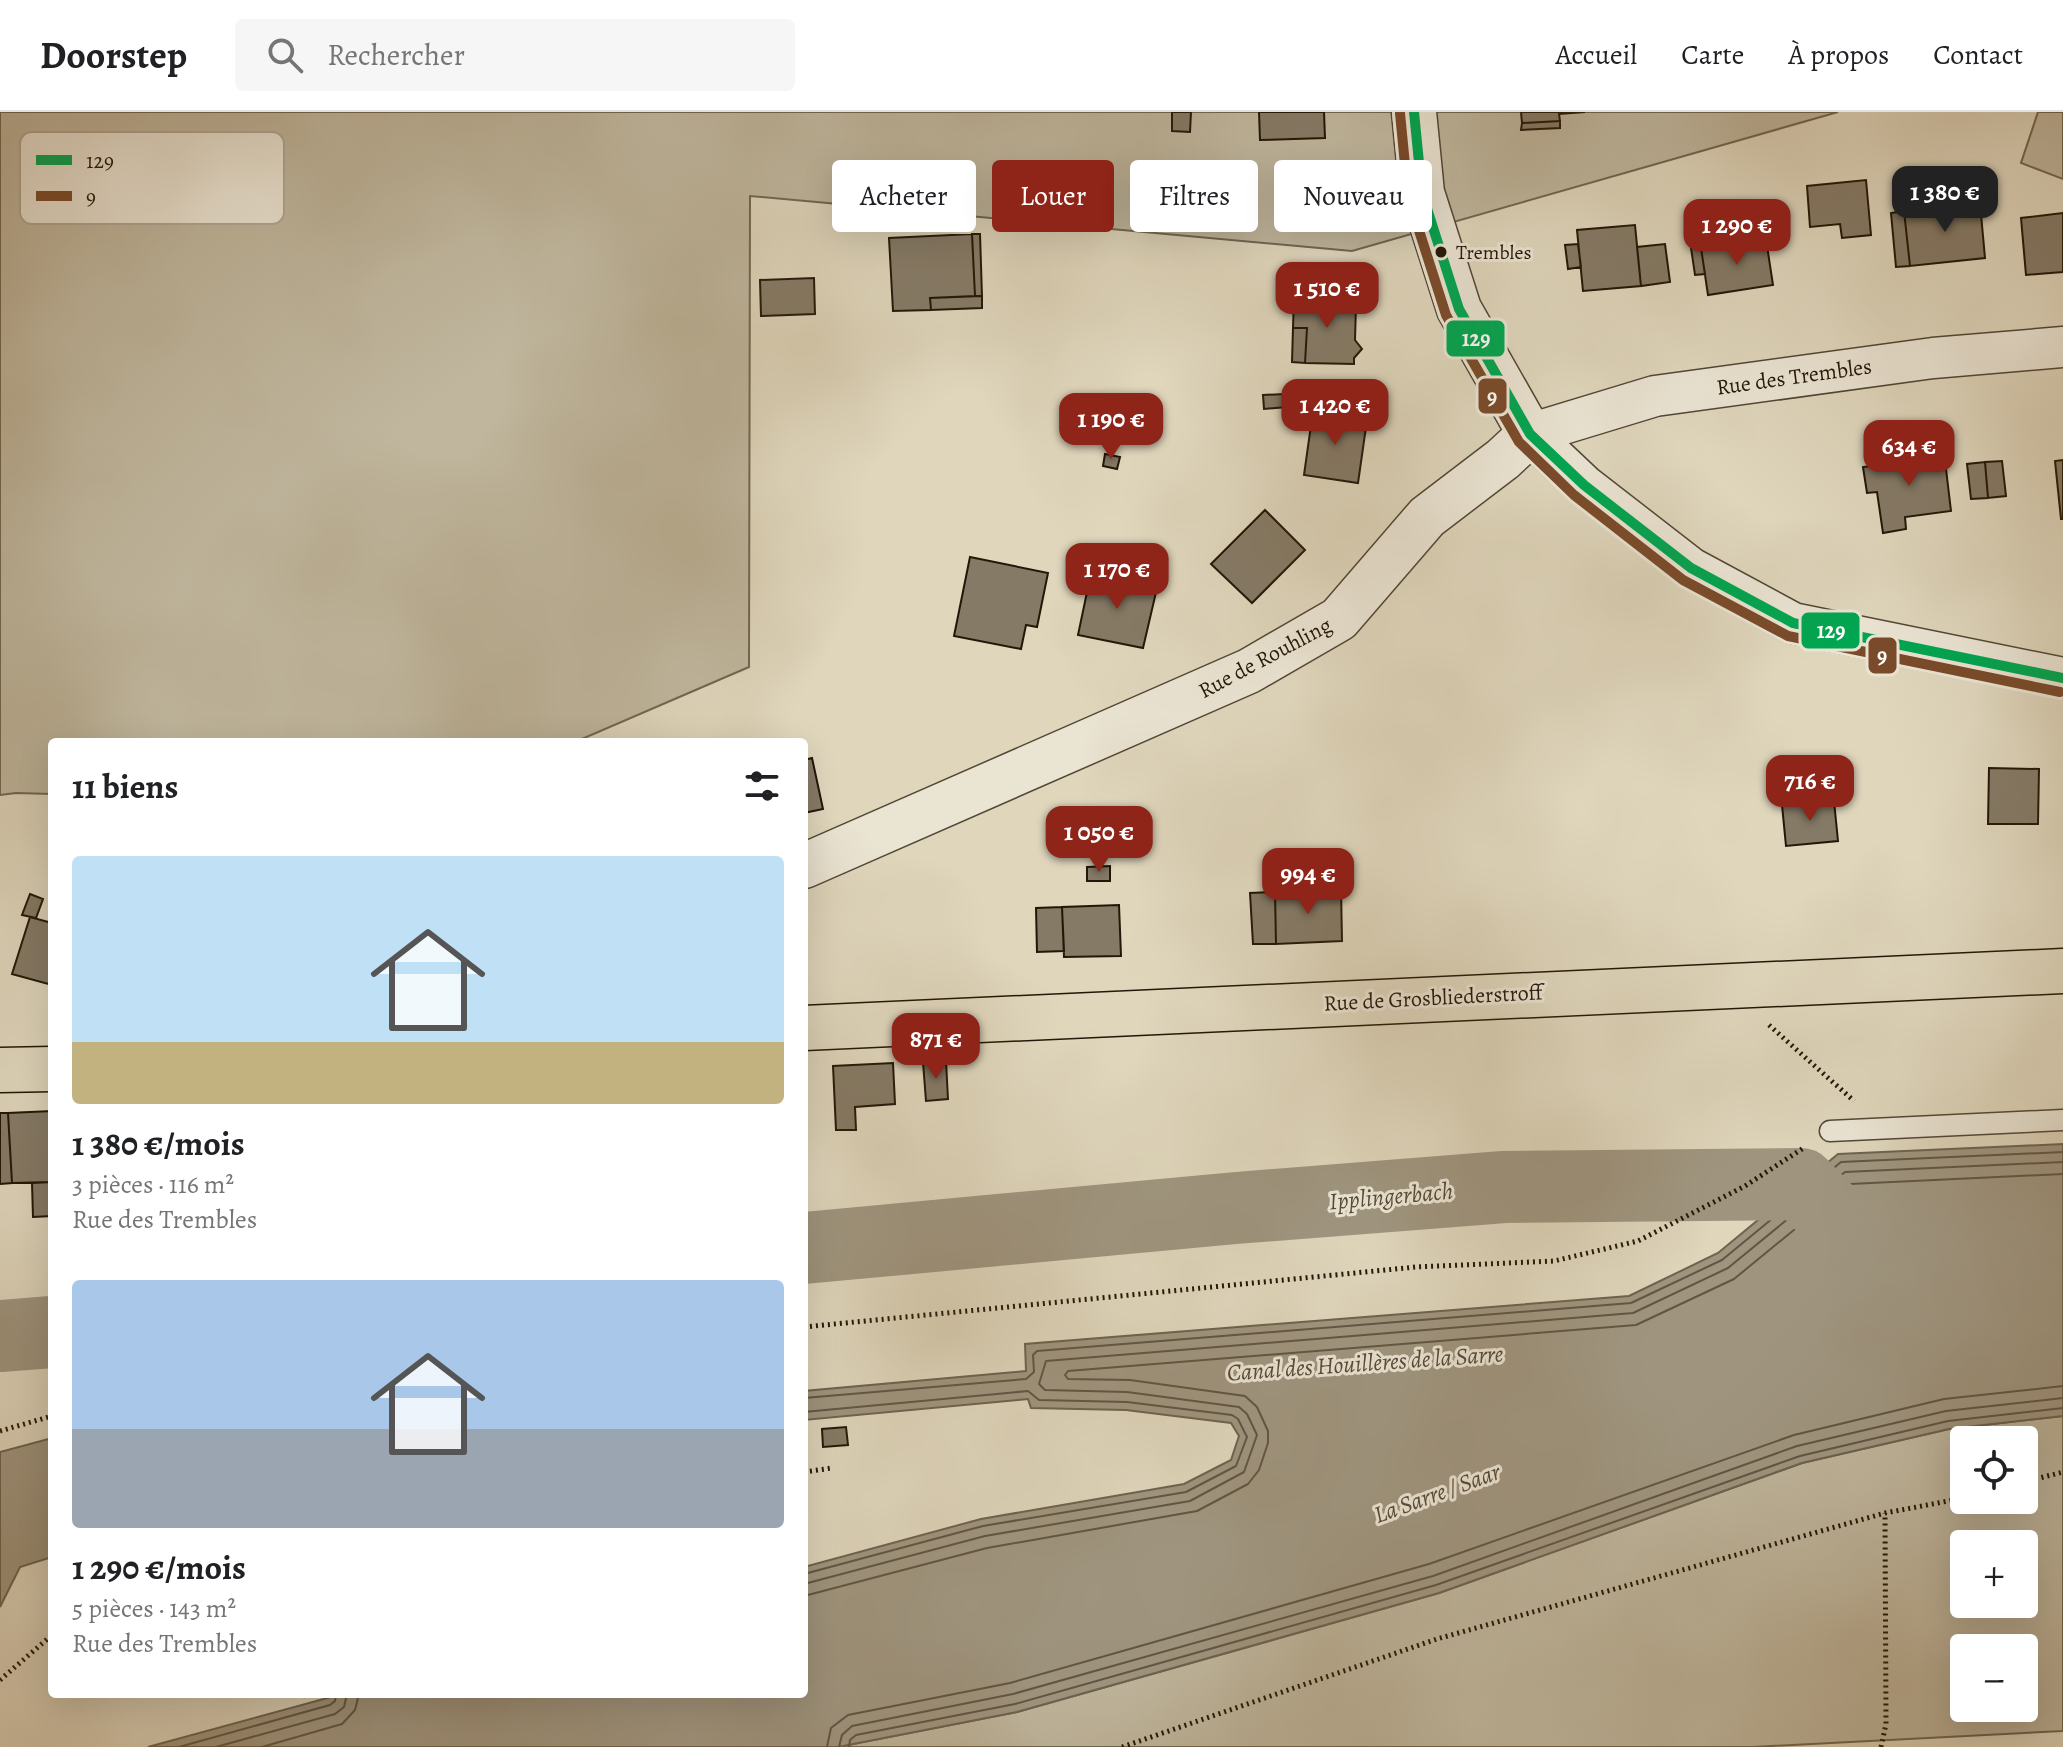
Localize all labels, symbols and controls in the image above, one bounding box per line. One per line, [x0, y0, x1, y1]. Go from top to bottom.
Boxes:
search box [235, 19, 795, 91]
text: Doorstep [40, 29, 187, 81]
icon: search [263, 33, 307, 77]
text: Rechercher [327, 35, 465, 75]
text: Accueil [1555, 36, 1637, 74]
text: Carte [1681, 36, 1744, 74]
text: À propos [1788, 36, 1889, 74]
text: Contact [1933, 36, 2023, 74]
legend [20, 132, 284, 224]
text: 129 [86, 146, 114, 176]
chip: Acheter [832, 160, 976, 232]
chip: Louer [992, 160, 1114, 232]
chip: Filtres [1130, 160, 1258, 232]
chip: Nouveau [1274, 160, 1432, 232]
pin: 1 380 € [1871, 166, 2019, 234]
text: 1 380 € [1910, 174, 1980, 209]
text: 9 [86, 182, 96, 212]
pin: 1 290 € [1663, 199, 1811, 267]
text: 1 290 € [1702, 207, 1772, 242]
place label: Trembles [1456, 239, 1531, 266]
marker: Trembles [1433, 244, 1449, 260]
pin: 1 510 € [1253, 262, 1401, 330]
text: 1 510 € [1294, 270, 1360, 305]
line badge: 129 [1445, 319, 1506, 358]
text: 129 [1462, 324, 1490, 354]
street label: Rue des Trembles [1714, 351, 1874, 403]
line badge: 9 [1477, 377, 1508, 415]
pin: 1 420 € [1261, 379, 1409, 447]
text: 9 [1487, 382, 1497, 412]
text: 1 420 € [1299, 387, 1371, 422]
pin: 1 190 € [1037, 393, 1185, 461]
text: 1 190 € [1077, 401, 1145, 436]
pin: 634 € [1853, 420, 1965, 488]
text: 634 € [1882, 428, 1937, 463]
pin: 1 170 € [1043, 543, 1191, 611]
text: 1 170 € [1084, 551, 1150, 586]
street label: Rue de Rouhling [1193, 610, 1337, 706]
line badge: 129 [1800, 611, 1861, 650]
text: 129 [1817, 616, 1845, 646]
line badge: 9 [1867, 636, 1898, 675]
text: 9 [1877, 641, 1887, 671]
pin: 716 € [1754, 755, 1866, 823]
text: 11 biens [72, 763, 178, 810]
text: 716 € [1784, 763, 1836, 798]
icon: filters [740, 764, 784, 808]
pin: 1 050 € [1025, 806, 1173, 874]
text: 1 050 € [1064, 814, 1134, 849]
pin: 994 € [1252, 848, 1364, 916]
text: 994 € [1280, 856, 1336, 891]
icon: home [356, 908, 500, 1052]
street label: Rue de Grosbliederstroff [1323, 977, 1546, 1019]
pin: 871 € [880, 1013, 992, 1081]
text: 871 € [910, 1021, 962, 1056]
text: 1 380 €/mois [72, 1120, 245, 1167]
text: 3 pièces · 116 m² [72, 1167, 234, 1202]
water label: Ipplingerbach [1328, 1175, 1454, 1217]
text: Rue des Trembles [72, 1202, 257, 1237]
icon: home [356, 1332, 500, 1476]
water label: Canal des Houillères de la Sarre [1226, 1337, 1505, 1389]
map controls [1950, 1426, 2038, 1722]
button: locate [1950, 1426, 2038, 1514]
water label: La Sarre / Saar [1369, 1455, 1505, 1531]
button: + [1950, 1530, 2038, 1618]
text: 1 290 €/mois [72, 1544, 246, 1591]
text: 5 pièces · 143 m² [72, 1591, 236, 1626]
text: Rue des Trembles [72, 1626, 257, 1661]
button: − [1950, 1634, 2038, 1722]

